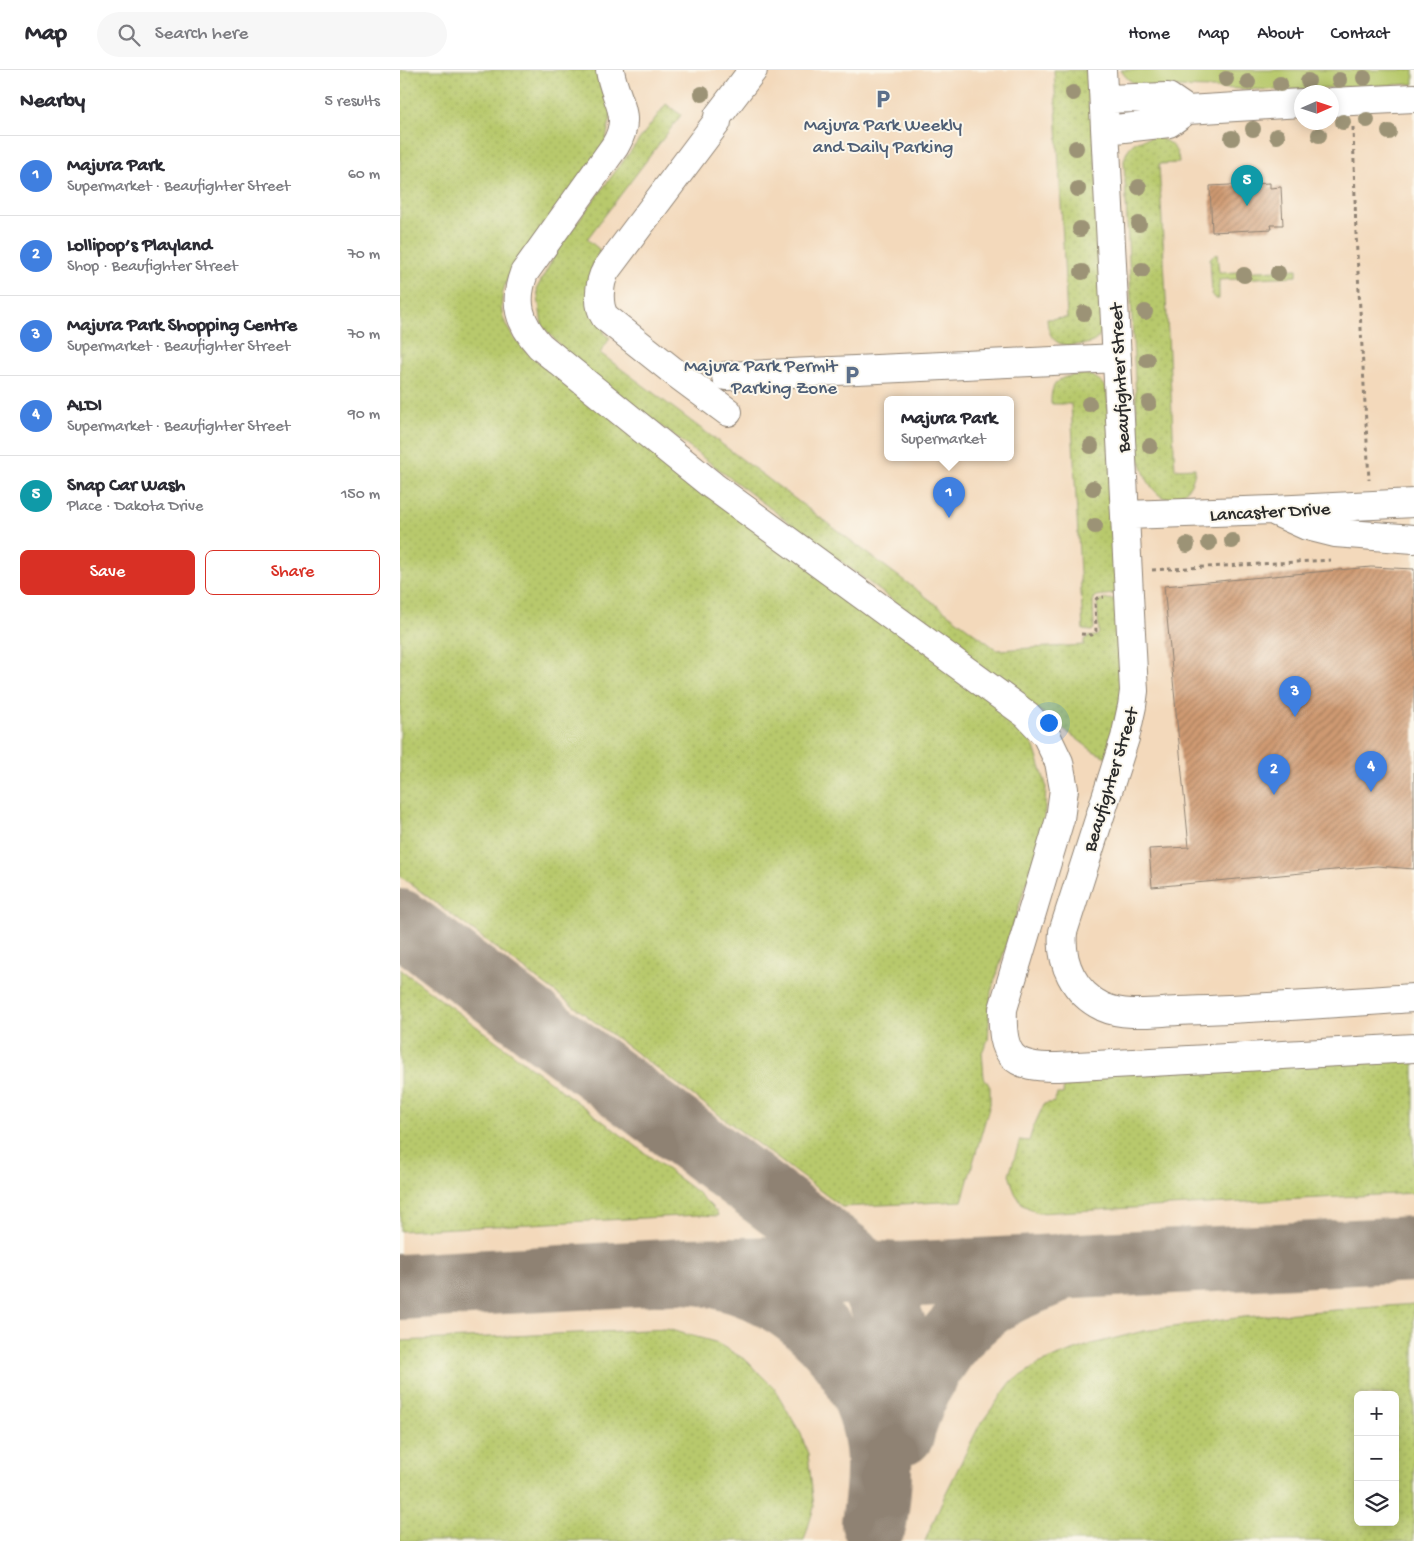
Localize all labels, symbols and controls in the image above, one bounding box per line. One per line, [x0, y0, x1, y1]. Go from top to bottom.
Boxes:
search box [97, 12, 447, 57]
text: Map [25, 20, 67, 49]
icon: search [115, 21, 143, 49]
text: Search here [155, 23, 248, 46]
text: Home [1128, 24, 1170, 45]
text: Map [1198, 24, 1229, 45]
text: About [1257, 24, 1303, 45]
text: Contact [1331, 24, 1389, 45]
north arrow [1294, 85, 1339, 130]
parking icon: Majura Park Weekly and Daily Parking [872, 88, 894, 110]
text: Nearby [20, 90, 85, 115]
text: 5 results [325, 93, 380, 112]
place label: Majura Park Weekly and Daily Parking [804, 115, 963, 160]
text: Majura Park [67, 155, 163, 178]
pin: 5 [1231, 165, 1263, 206]
text: 1 [33, 166, 39, 185]
text: 60 m [348, 166, 380, 185]
text: Supermarket · Beaufighter Street [67, 178, 290, 197]
text: Lollipop’s Playland [67, 235, 212, 258]
text: 2 [32, 246, 40, 265]
text: 70 m [347, 246, 380, 265]
text: Shop · Beaufighter Street [67, 258, 238, 277]
street label: Beaufighter Street [1106, 300, 1137, 454]
text: Majura Park Shopping Centre [67, 315, 297, 338]
text: 3 [32, 326, 40, 345]
text: 70 m [347, 326, 380, 345]
text: Supermarket · Beaufighter Street [67, 338, 290, 357]
place label: Majura Park Permit Parking Zone [684, 356, 839, 401]
parking icon: Majura Park Permit Parking Zone [841, 364, 863, 386]
text: ALDI [67, 395, 102, 418]
popup [884, 396, 1014, 461]
text: 4 [32, 406, 40, 425]
text: 90 m [348, 406, 380, 425]
text: Majura Park [901, 408, 997, 431]
text: Supermarket · Beaufighter Street [67, 418, 290, 437]
text: Supermarket [901, 431, 985, 450]
text: Snap Car Wash [67, 475, 185, 498]
pin: 1 [933, 477, 965, 518]
text: 5 [32, 486, 40, 505]
text: 150 m [341, 486, 380, 505]
text: Place · Dakota Drive [67, 498, 203, 517]
street label: Lancaster Drive [1209, 499, 1331, 528]
button: Save [20, 550, 195, 595]
button: Share [205, 550, 380, 595]
pin: 3 [1279, 676, 1311, 717]
street label: Beaufighter Street [1079, 703, 1146, 856]
your location [1036, 710, 1062, 736]
pin: 4 [1355, 751, 1387, 792]
pin: 2 [1258, 754, 1290, 795]
map controls [1354, 1391, 1399, 1526]
button: + [1354, 1391, 1399, 1436]
button: − [1354, 1436, 1399, 1481]
button: layers [1354, 1481, 1399, 1526]

